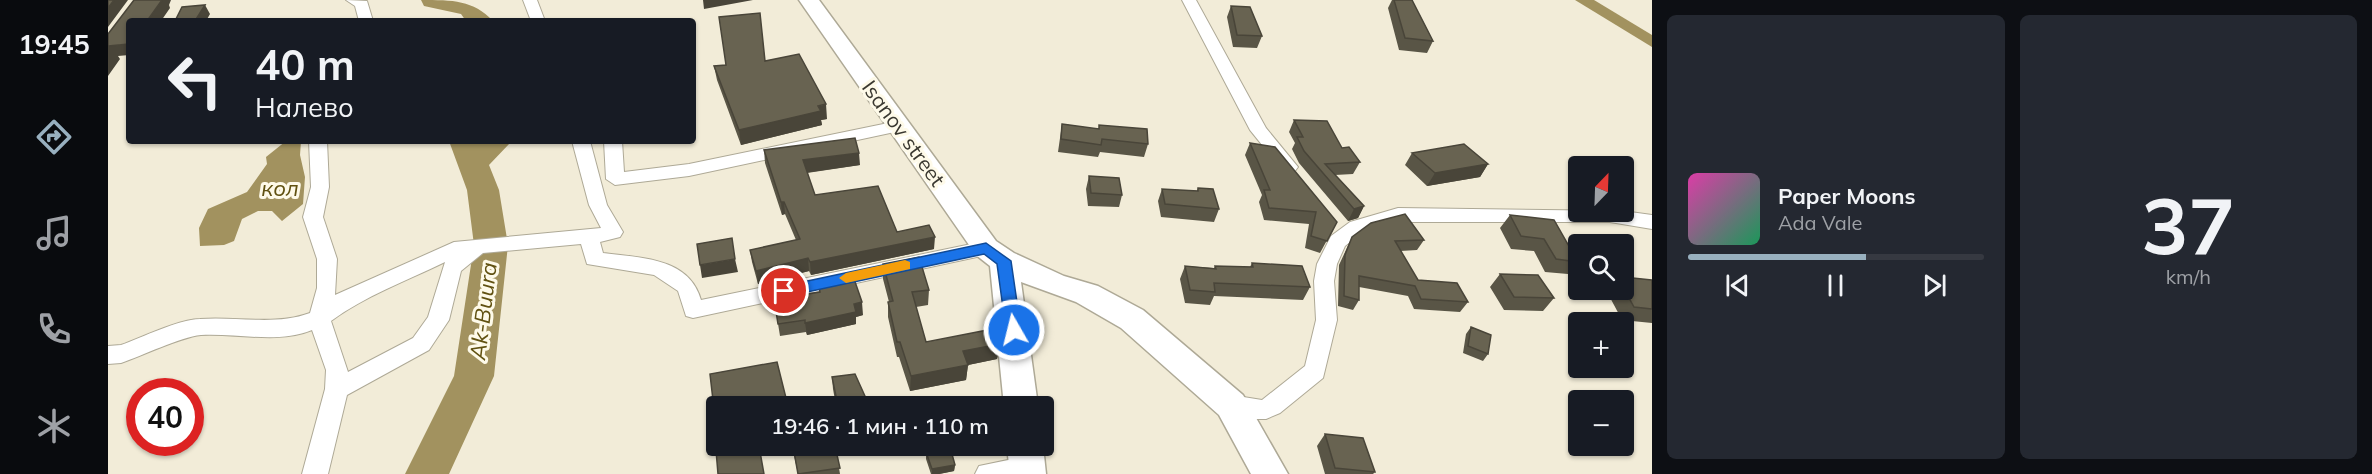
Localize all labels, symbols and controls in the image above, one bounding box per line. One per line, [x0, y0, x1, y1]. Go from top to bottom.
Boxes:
text: 19:45 [18, 27, 90, 61]
text: 40 m [255, 38, 355, 91]
icon: left [156, 42, 234, 120]
street label: Isanov street [857, 75, 951, 191]
text: Налево [255, 90, 354, 124]
icon: directions [33, 116, 75, 158]
north arrow [1568, 156, 1634, 222]
map controls [1568, 156, 1634, 456]
water label: кол [261, 174, 299, 202]
text: 37 [2141, 176, 2235, 274]
text: Paper Moons [1778, 182, 1916, 210]
text: Ada Vale [1778, 210, 1862, 235]
icon: music [33, 212, 75, 254]
button: search [1568, 234, 1634, 300]
water label: Ak-Buura [463, 261, 503, 362]
text: km/h [2166, 264, 2211, 289]
pin [758, 265, 809, 316]
icon: previous [1721, 269, 1754, 302]
icon: pause [1819, 269, 1852, 302]
icon: next [1918, 269, 1951, 302]
icon: arrive [767, 274, 800, 307]
position arrow [982, 298, 1046, 362]
icon: phone [33, 308, 75, 350]
button: + [1568, 312, 1634, 378]
speed limit sign: 40 [126, 378, 204, 456]
button: − [1568, 390, 1634, 456]
icon: climate [33, 405, 75, 447]
text: 19:46 · 1 мин · 110 m [771, 412, 989, 440]

